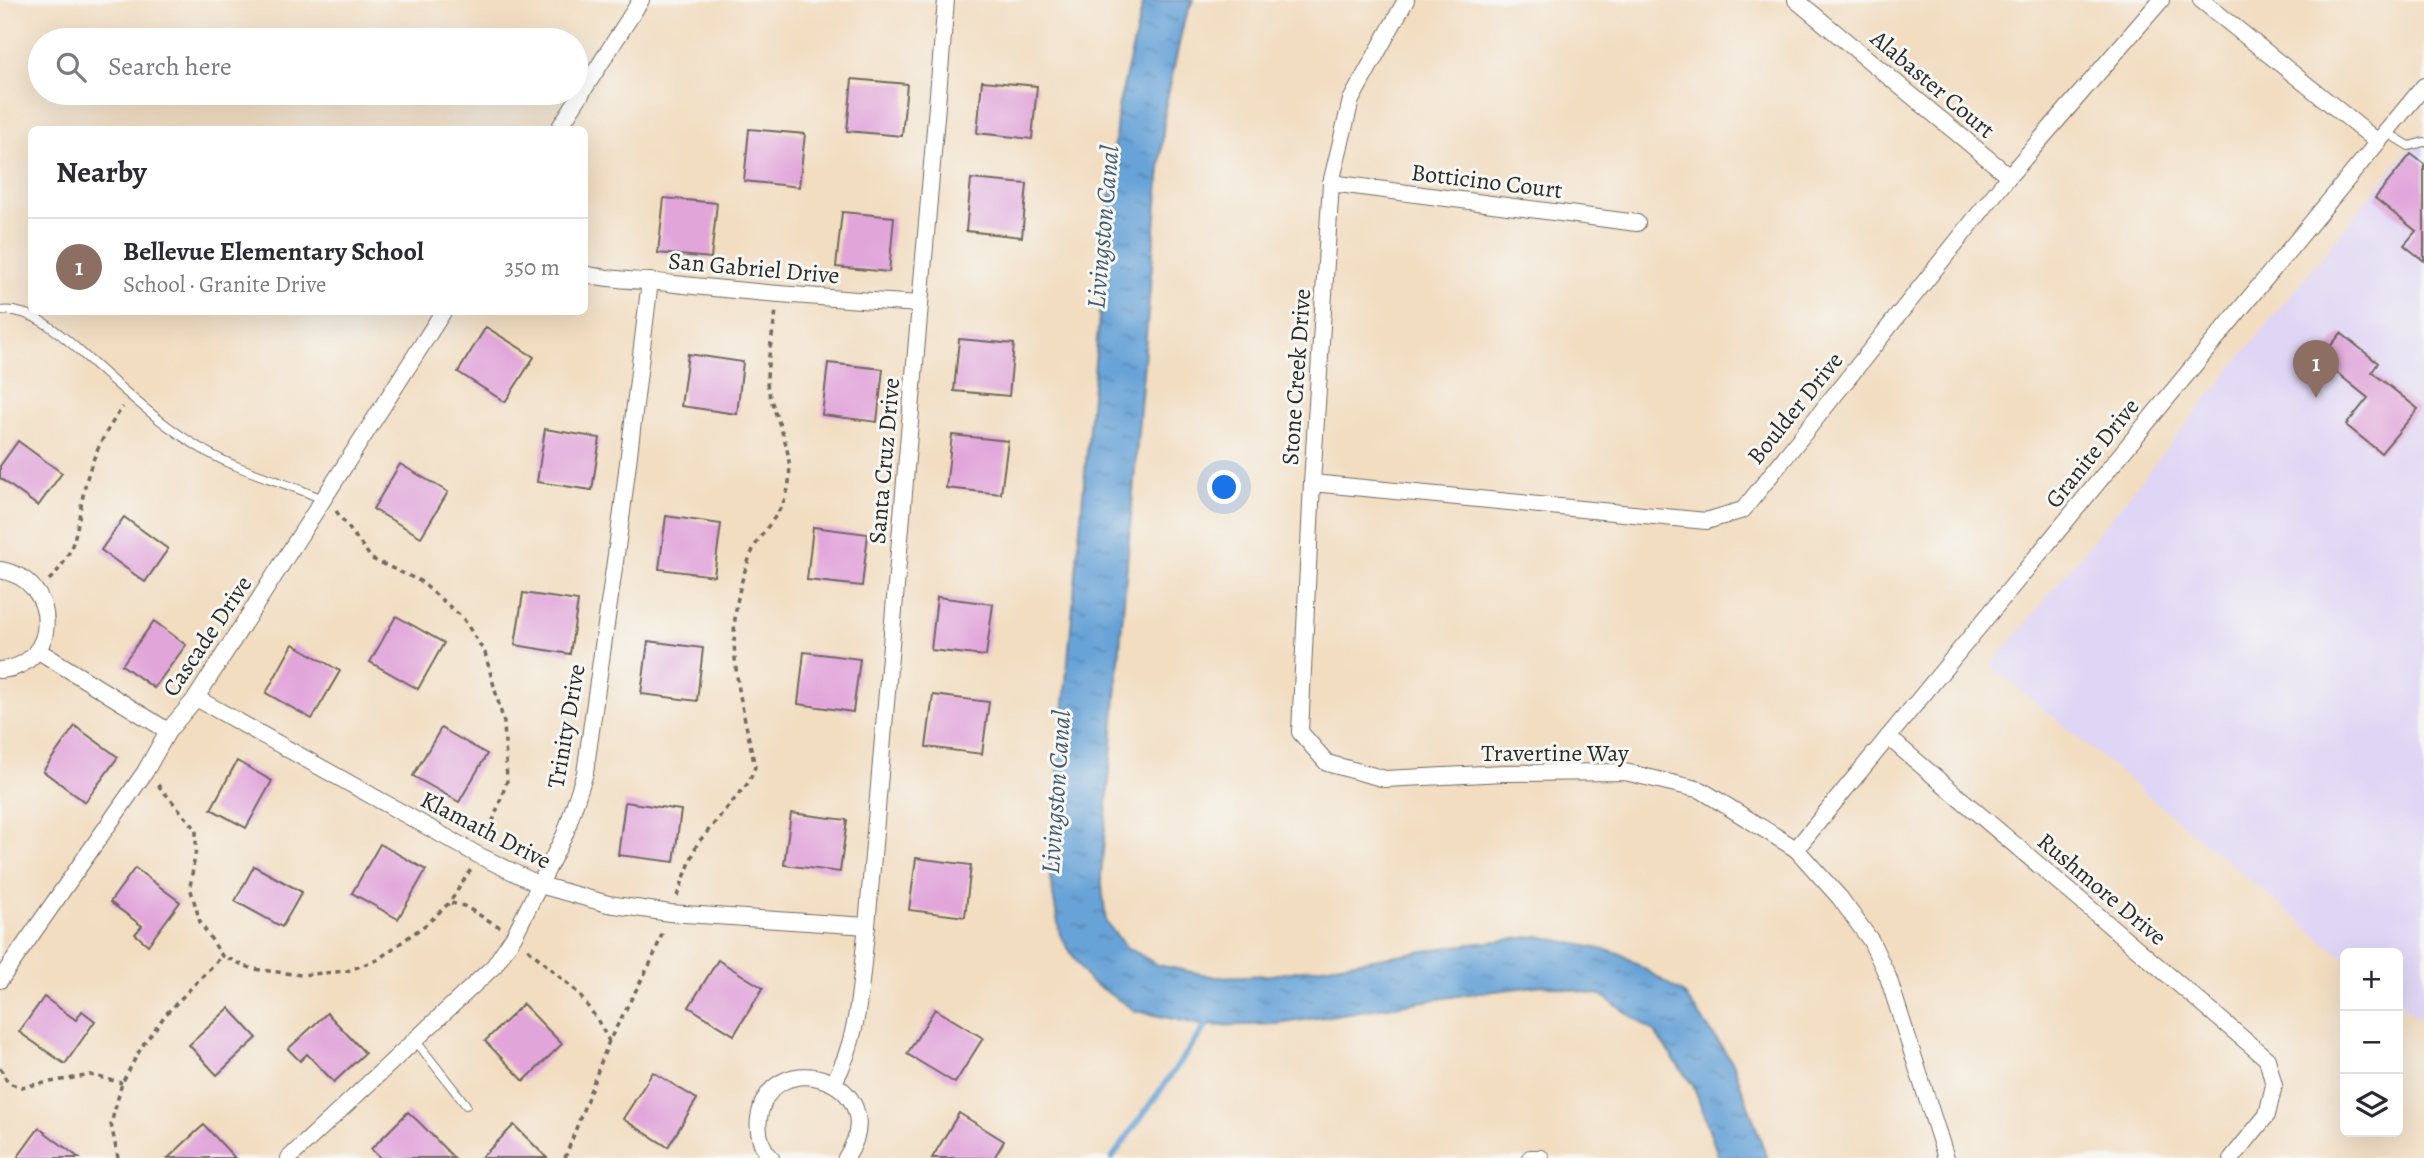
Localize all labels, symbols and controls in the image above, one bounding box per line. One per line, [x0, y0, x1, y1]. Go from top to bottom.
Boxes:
street label: Alabaster Court [1863, 22, 2002, 145]
search box [28, 28, 588, 105]
icon: search [52, 48, 90, 86]
text: Search here [108, 49, 232, 84]
water label: Livingston Canal [1078, 143, 1128, 310]
text: Nearby [56, 152, 147, 192]
street label: Botticino Court [1410, 156, 1564, 206]
text: Bellevue Elementary School [123, 234, 424, 269]
street label: San Gabriel Drive [667, 245, 841, 291]
text: 1 [75, 252, 83, 283]
text: 350 m [505, 252, 560, 283]
text: School · Granite Drive [123, 269, 326, 300]
street label: Stone Creek Drive [1274, 288, 1318, 466]
pin: 1 [2293, 340, 2339, 398]
street label: Boulder Drive [1740, 345, 1850, 471]
street label: Santa Cruz Drive [861, 377, 907, 545]
street label: Granite Drive [2038, 391, 2146, 515]
your location [1207, 470, 1241, 504]
street label: Cascade Drive [155, 569, 259, 703]
street label: Trinity Drive [539, 661, 593, 791]
water label: Livingston Canal [1033, 708, 1079, 875]
street label: Travertine Way [1481, 737, 1629, 769]
street label: Klamath Drive [415, 783, 557, 877]
street label: Rushmore Drive [2031, 825, 2173, 953]
map controls [2340, 948, 2403, 1137]
button: + [2340, 948, 2403, 1011]
button: − [2340, 1011, 2403, 1074]
button: layers [2340, 1074, 2403, 1137]

